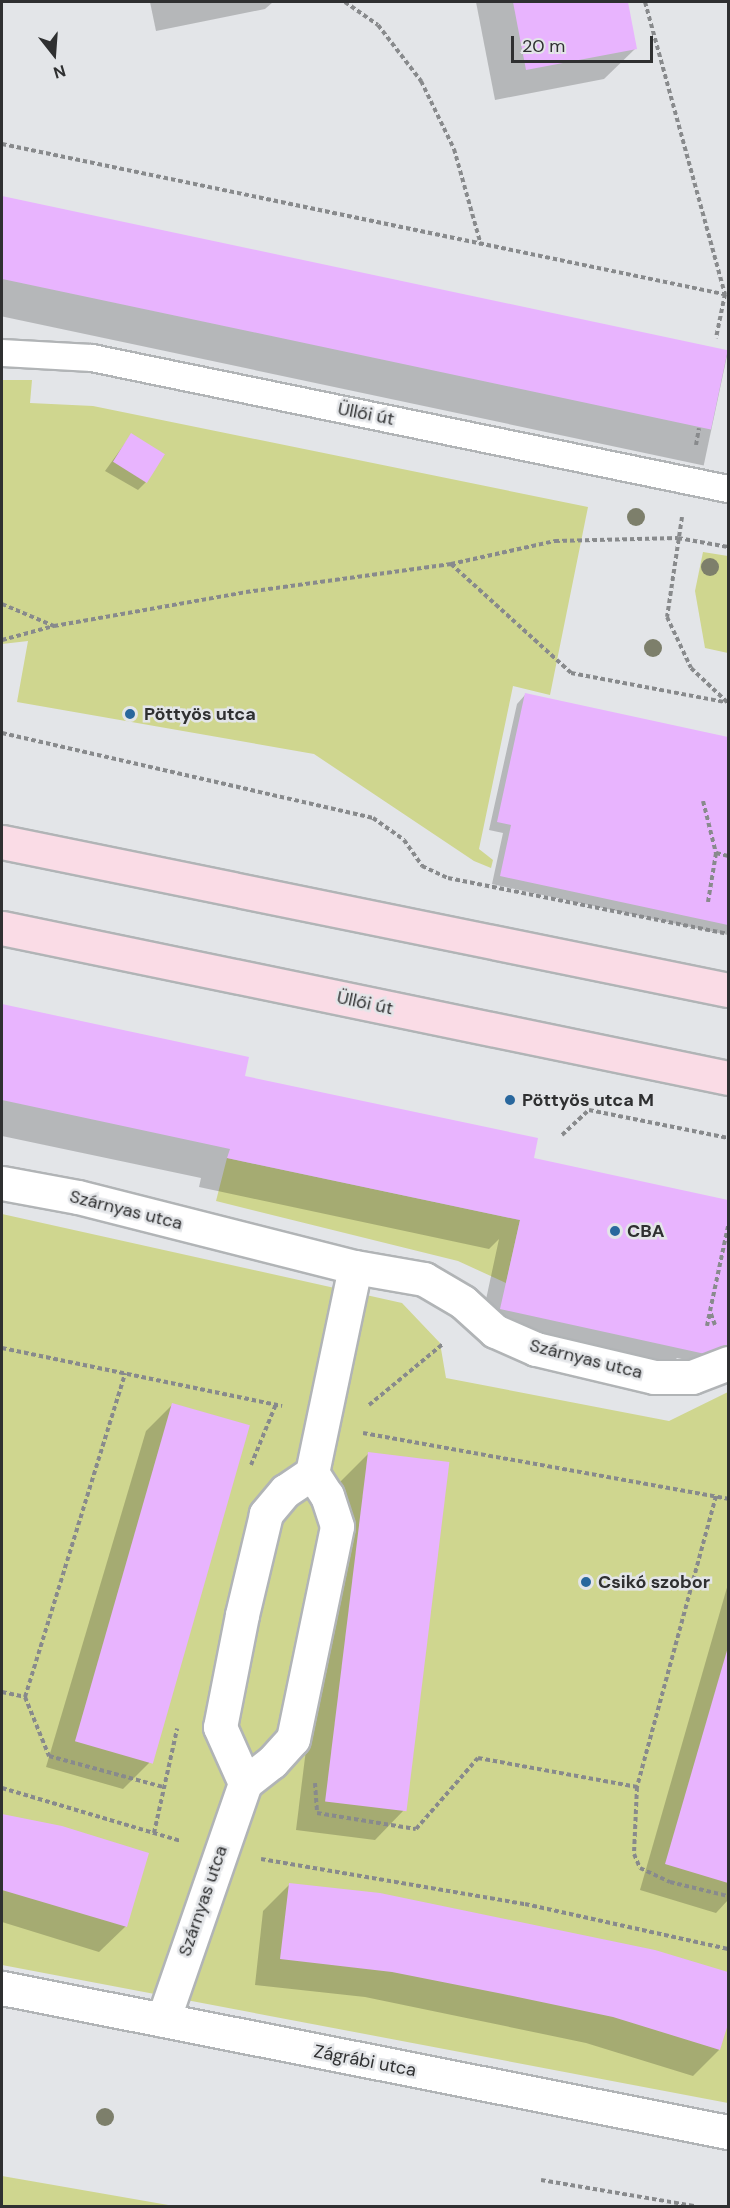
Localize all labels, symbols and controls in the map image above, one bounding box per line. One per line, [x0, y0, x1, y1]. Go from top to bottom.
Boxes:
north arrow [24, 24, 84, 84]
scale bar [514, 24, 656, 62]
text: 20 m [522, 34, 565, 58]
text: N [51, 60, 68, 83]
street label: Üllői út [336, 398, 396, 430]
place label: Pöttyös utca [144, 703, 256, 725]
marker: Pöttyös utca [121, 705, 139, 723]
street label: Üllői út [335, 987, 395, 1019]
place label: Pöttyös utca M [522, 1089, 654, 1111]
marker: Pöttyös utca M [503, 1093, 517, 1107]
street label: Szárnyas utca [67, 1186, 185, 1234]
place label: CBA [627, 1220, 664, 1242]
marker: CBA [608, 1224, 622, 1238]
street label: Szárnyas utca [527, 1335, 645, 1383]
place label: Csikó szobor [598, 1571, 710, 1593]
marker: Csikó szobor [579, 1575, 593, 1589]
street label: Szárnyas utca [174, 1843, 232, 1959]
street label: Zágrábi utca [312, 2041, 418, 2081]

